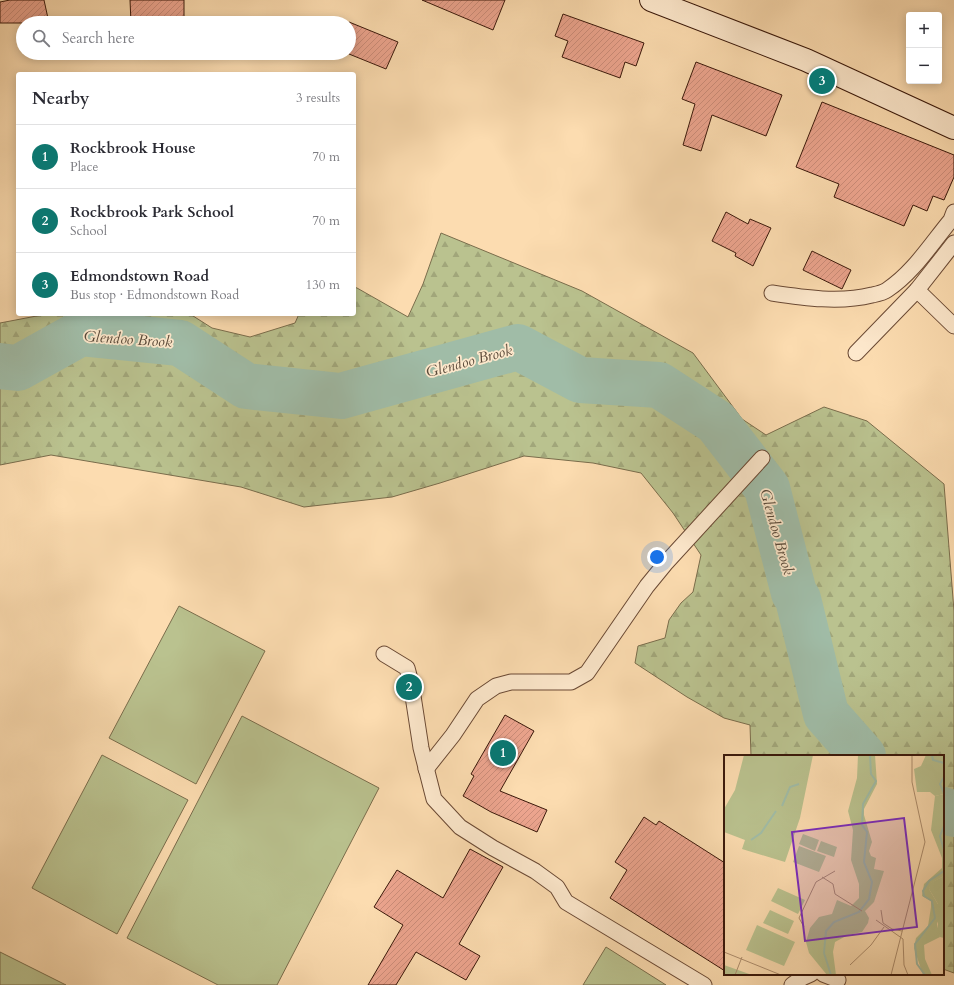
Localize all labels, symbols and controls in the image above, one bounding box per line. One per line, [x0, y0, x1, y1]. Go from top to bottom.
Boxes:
map controls [906, 12, 942, 84]
button: + [906, 12, 942, 48]
search box [16, 16, 356, 60]
icon: search [30, 27, 52, 49]
text: Search here [62, 28, 135, 48]
button: − [906, 48, 942, 84]
pin: 3 [809, 66, 835, 96]
text: Nearby [32, 87, 89, 110]
text: 3 results [296, 89, 340, 107]
text: Rockbrook House [70, 138, 196, 158]
text: 1 [42, 148, 48, 166]
text: 70 m [312, 148, 340, 166]
text: Place [70, 158, 98, 176]
text: Rockbrook Park School [70, 202, 234, 222]
text: 2 [42, 212, 48, 230]
text: 70 m [312, 212, 340, 230]
text: School [70, 222, 107, 240]
text: Edmondstown Road [70, 266, 209, 286]
text: 3 [42, 276, 48, 294]
text: 130 m [306, 276, 340, 294]
text: Bus stop · Edmondstown Road [70, 286, 239, 304]
water label: Glendoo Brook [83, 326, 173, 352]
water label: Glendoo Brook [424, 340, 515, 382]
water label: Glendoo Brook [755, 487, 799, 578]
your location [647, 547, 667, 567]
pin: 2 [396, 672, 422, 702]
pin: 1 [490, 738, 516, 768]
inset map [724, 755, 944, 975]

